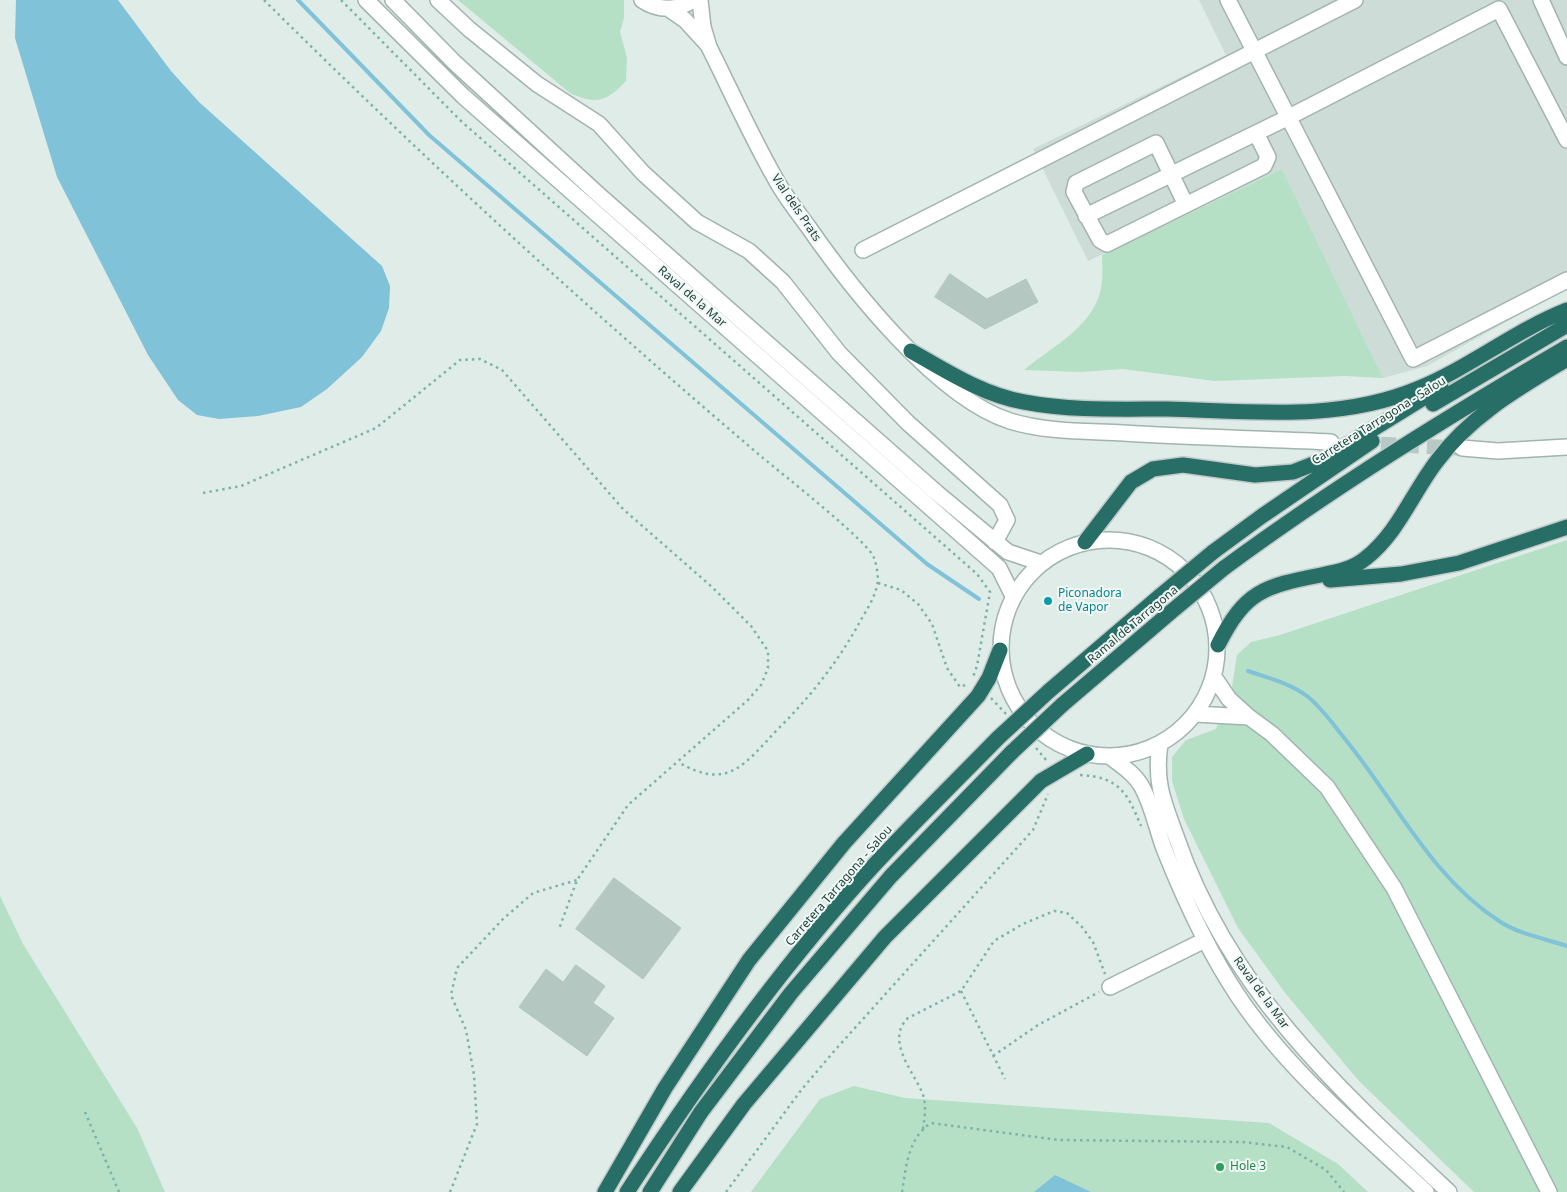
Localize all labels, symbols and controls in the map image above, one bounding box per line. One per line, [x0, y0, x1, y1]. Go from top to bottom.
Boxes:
street label: Vial dels Prats [768, 172, 824, 244]
street label: Raval de la Mar [655, 263, 729, 331]
street label: Carretera Tarragona - Salou [1309, 374, 1449, 468]
street label: Ramal de Tarragona [1085, 583, 1181, 667]
place label: Piconadora de Vapor [1058, 587, 1122, 615]
marker: Piconadora de Vapor [1042, 595, 1054, 607]
street label: Carretera Tarragona - Salou [783, 823, 895, 949]
street label: Raval de la Mar [1230, 954, 1292, 1032]
place label: Hole 3 [1230, 1160, 1266, 1174]
marker: Hole 3 [1214, 1161, 1226, 1173]

